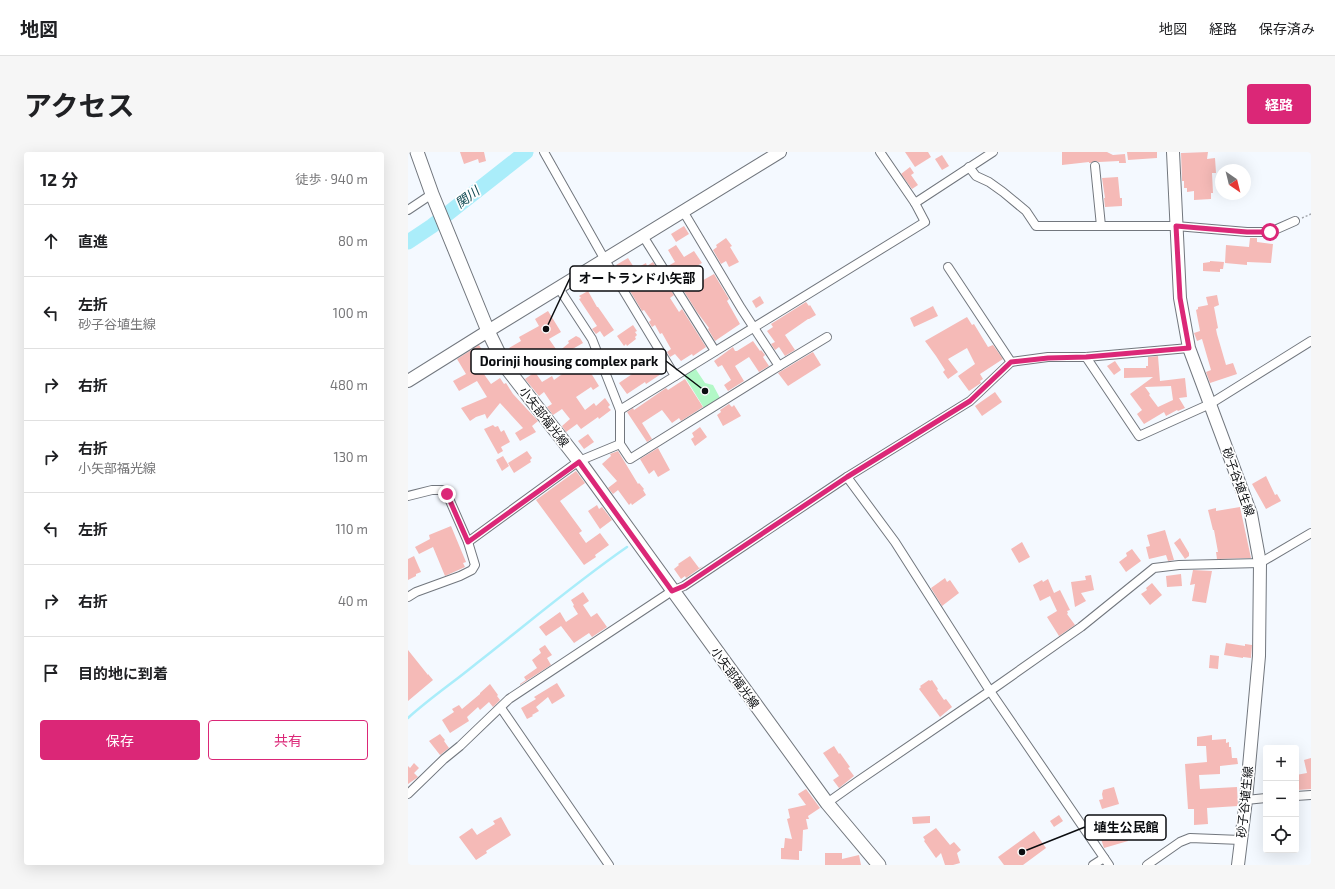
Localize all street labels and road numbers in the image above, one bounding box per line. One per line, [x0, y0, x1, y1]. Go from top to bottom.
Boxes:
street label: 小矢部福光線 [517, 384, 572, 449]
street label: 砂子谷埴生線 [1220, 445, 1258, 518]
street label: 小矢部福光線 [709, 644, 763, 711]
street label: 砂子谷埴生線 [1233, 765, 1255, 838]

